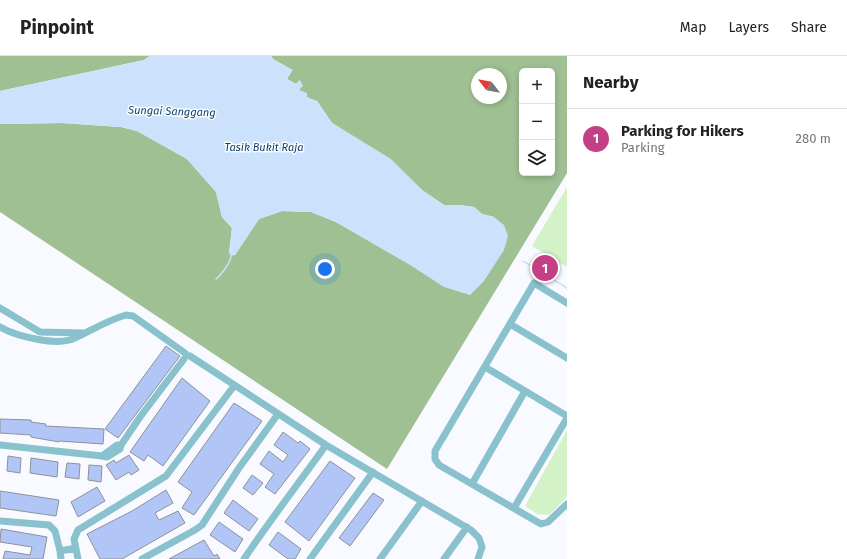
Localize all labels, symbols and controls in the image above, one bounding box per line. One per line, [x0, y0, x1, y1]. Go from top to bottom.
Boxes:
text: Pinpoint [20, 16, 94, 39]
text: Map [680, 19, 706, 36]
text: Layers [728, 19, 769, 36]
text: Share [791, 19, 827, 36]
north arrow [471, 68, 507, 104]
map controls [519, 68, 555, 176]
button: + [519, 68, 555, 104]
text: Nearby [583, 72, 638, 93]
water label: Sungai Sanggang [127, 103, 216, 120]
button: − [519, 104, 555, 140]
text: Parking for Hikers [621, 122, 744, 140]
text: 1 [593, 131, 599, 146]
text: 280 m [796, 131, 831, 146]
button: layers [519, 140, 555, 176]
text: Parking [621, 140, 665, 155]
water label: Tasik Bukit Raja [224, 141, 304, 154]
pin: 1 [532, 253, 558, 283]
your location [315, 259, 335, 279]

